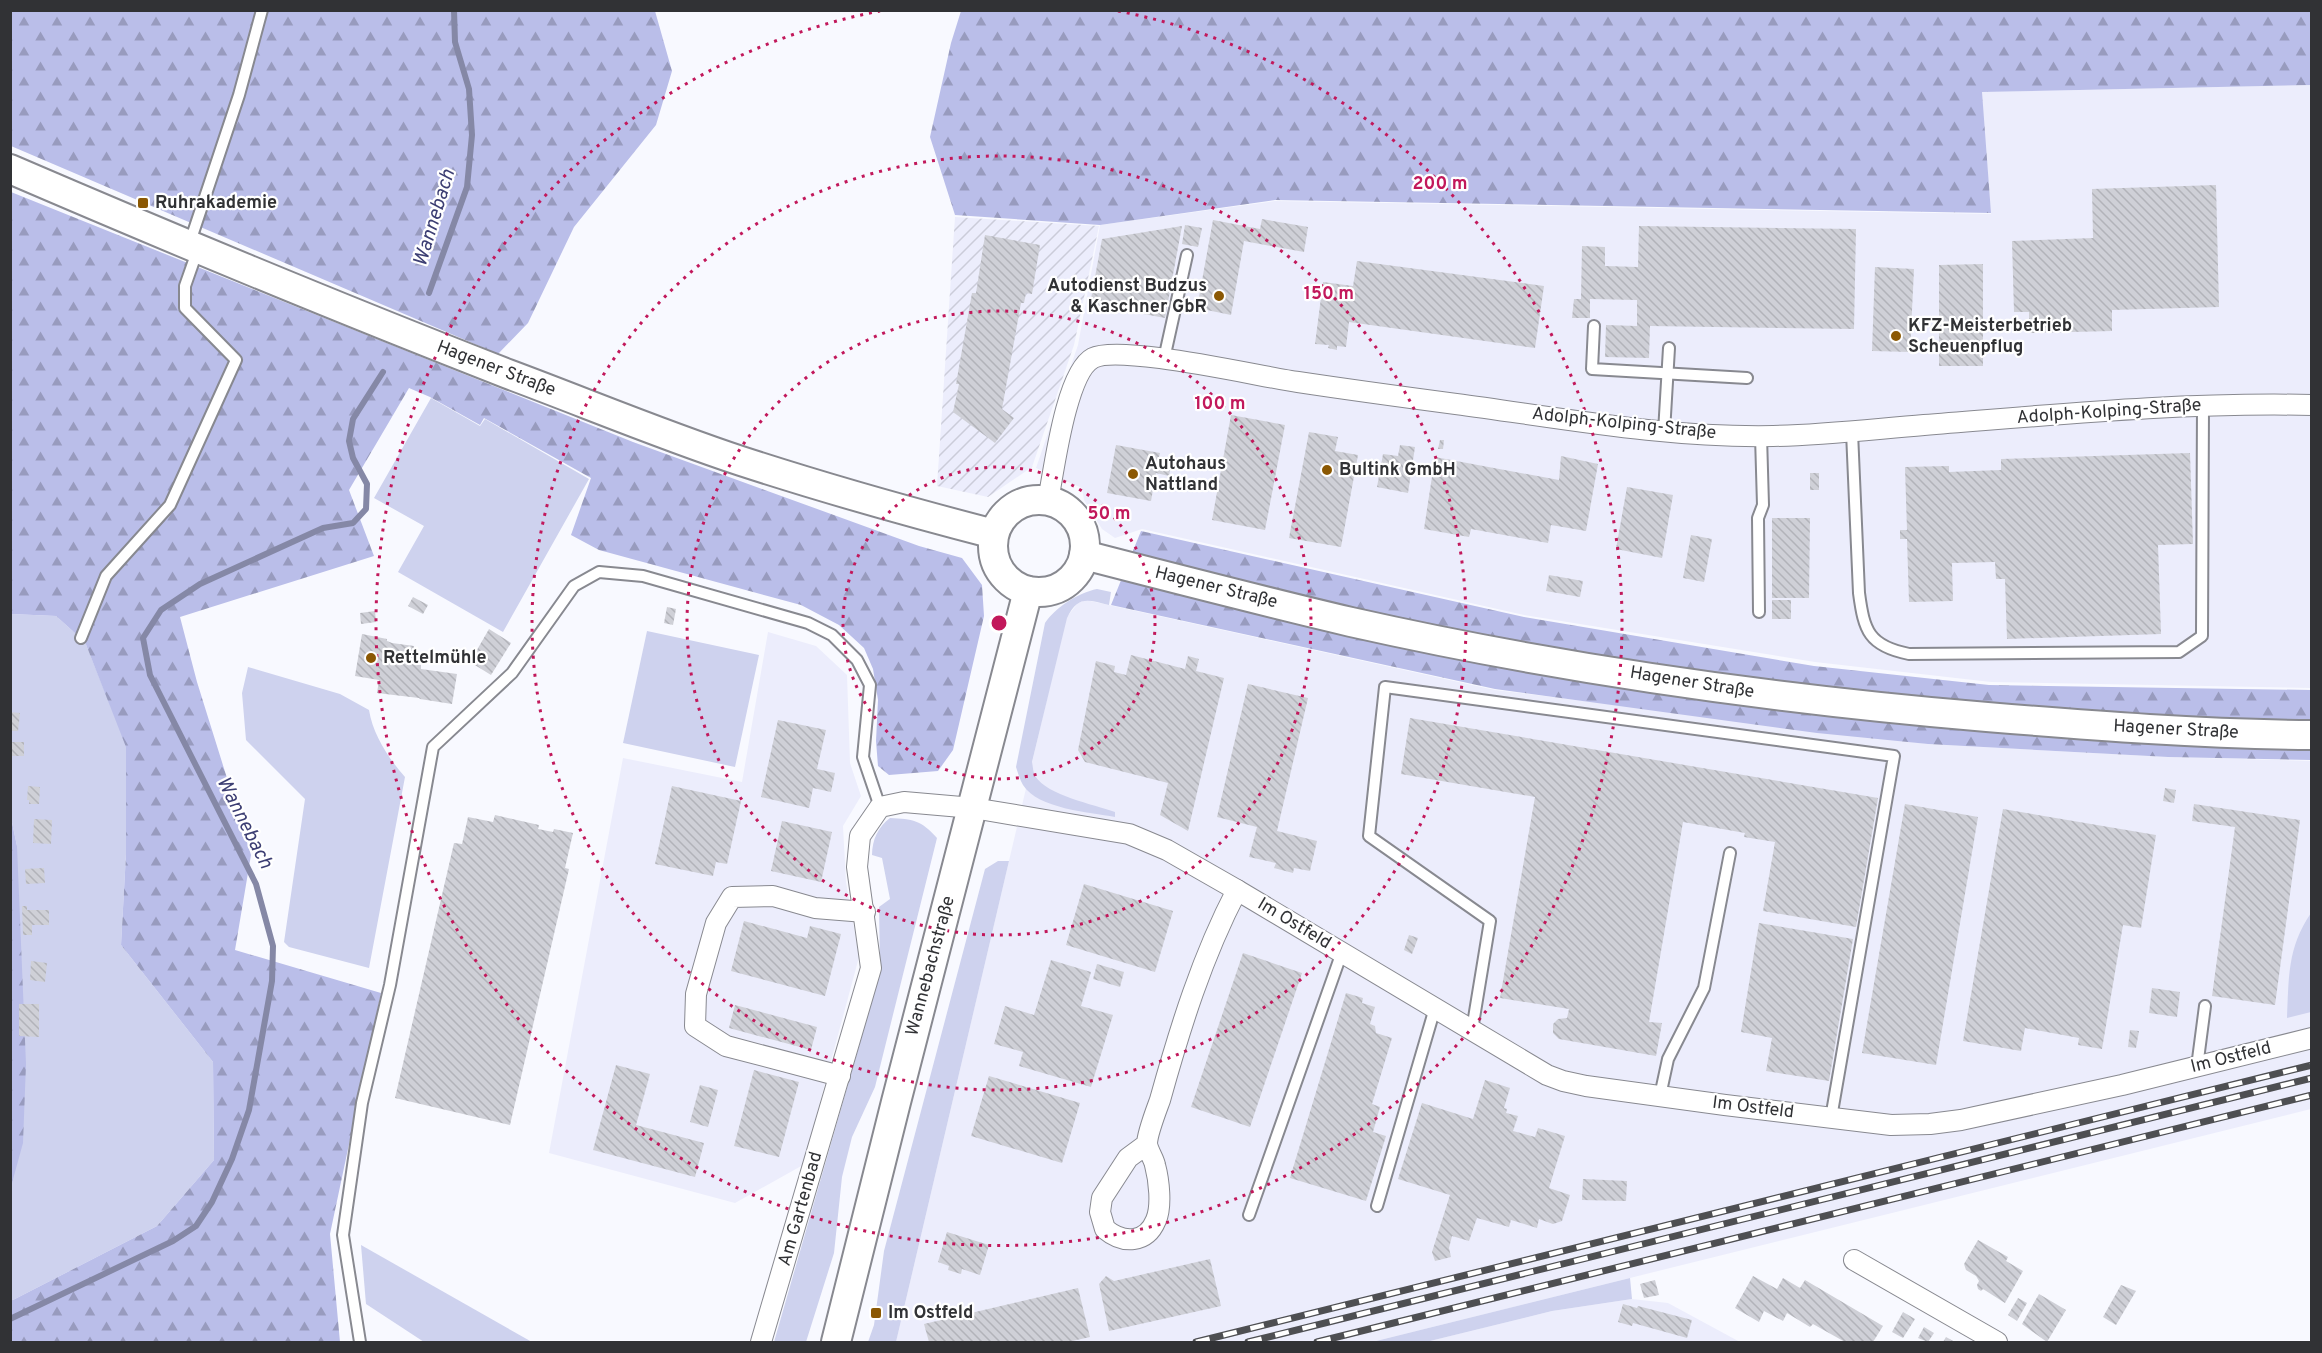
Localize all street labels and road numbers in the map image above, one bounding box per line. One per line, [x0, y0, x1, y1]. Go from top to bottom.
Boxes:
street label: Hagener Straße [433, 336, 559, 402]
street label: Adolph-Kolping-Straße [2016, 394, 2202, 430]
street label: Adolph-Kolping-Straße [1531, 403, 1717, 445]
street label: Hagener Straße [1152, 562, 1280, 614]
street label: Hagener Straße [1628, 662, 1756, 704]
street label: Hagener Straße [2113, 715, 2239, 745]
street label: Wannebachstraße [901, 893, 961, 1039]
street label: Im Ostfeld [1253, 893, 1335, 955]
street label: Im Ostfeld [2188, 1037, 2274, 1079]
street label: Im Ostfeld [1711, 1092, 1795, 1124]
street label: Am Gartenbad [774, 1149, 828, 1269]

